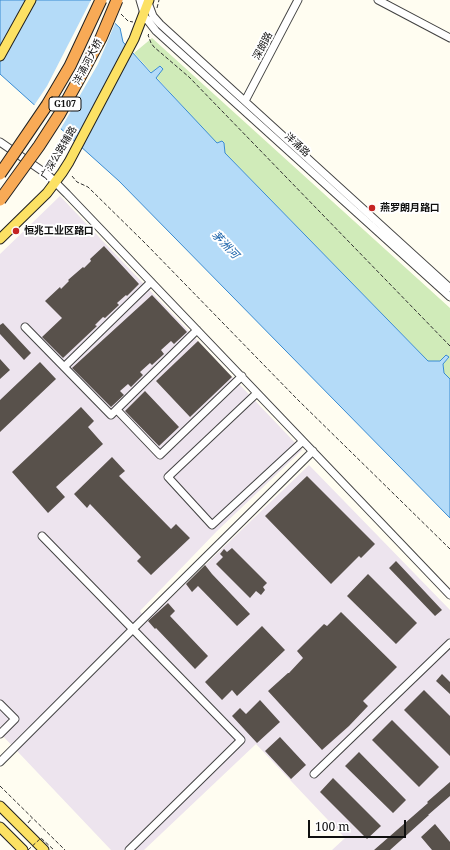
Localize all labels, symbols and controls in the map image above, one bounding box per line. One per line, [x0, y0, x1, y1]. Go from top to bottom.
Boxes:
street label: 深朗路 [251, 30, 275, 62]
street label: 洋涌河大桥 [71, 37, 105, 87]
road number: G107 [49, 97, 81, 111]
street label: 广深公路辅路 [38, 124, 80, 182]
street label: 洋涌路 [282, 131, 312, 159]
place label: 燕罗朗月路口 [380, 202, 440, 214]
marker: 燕罗朗月路口 [367, 203, 377, 213]
place label: 恒兆工业区路口 [24, 225, 94, 237]
marker: 恒兆工业区路口 [11, 226, 21, 236]
water label: 茅洲河 [209, 229, 241, 261]
scale bar [310, 812, 408, 838]
text: 100 m [315, 818, 350, 835]

